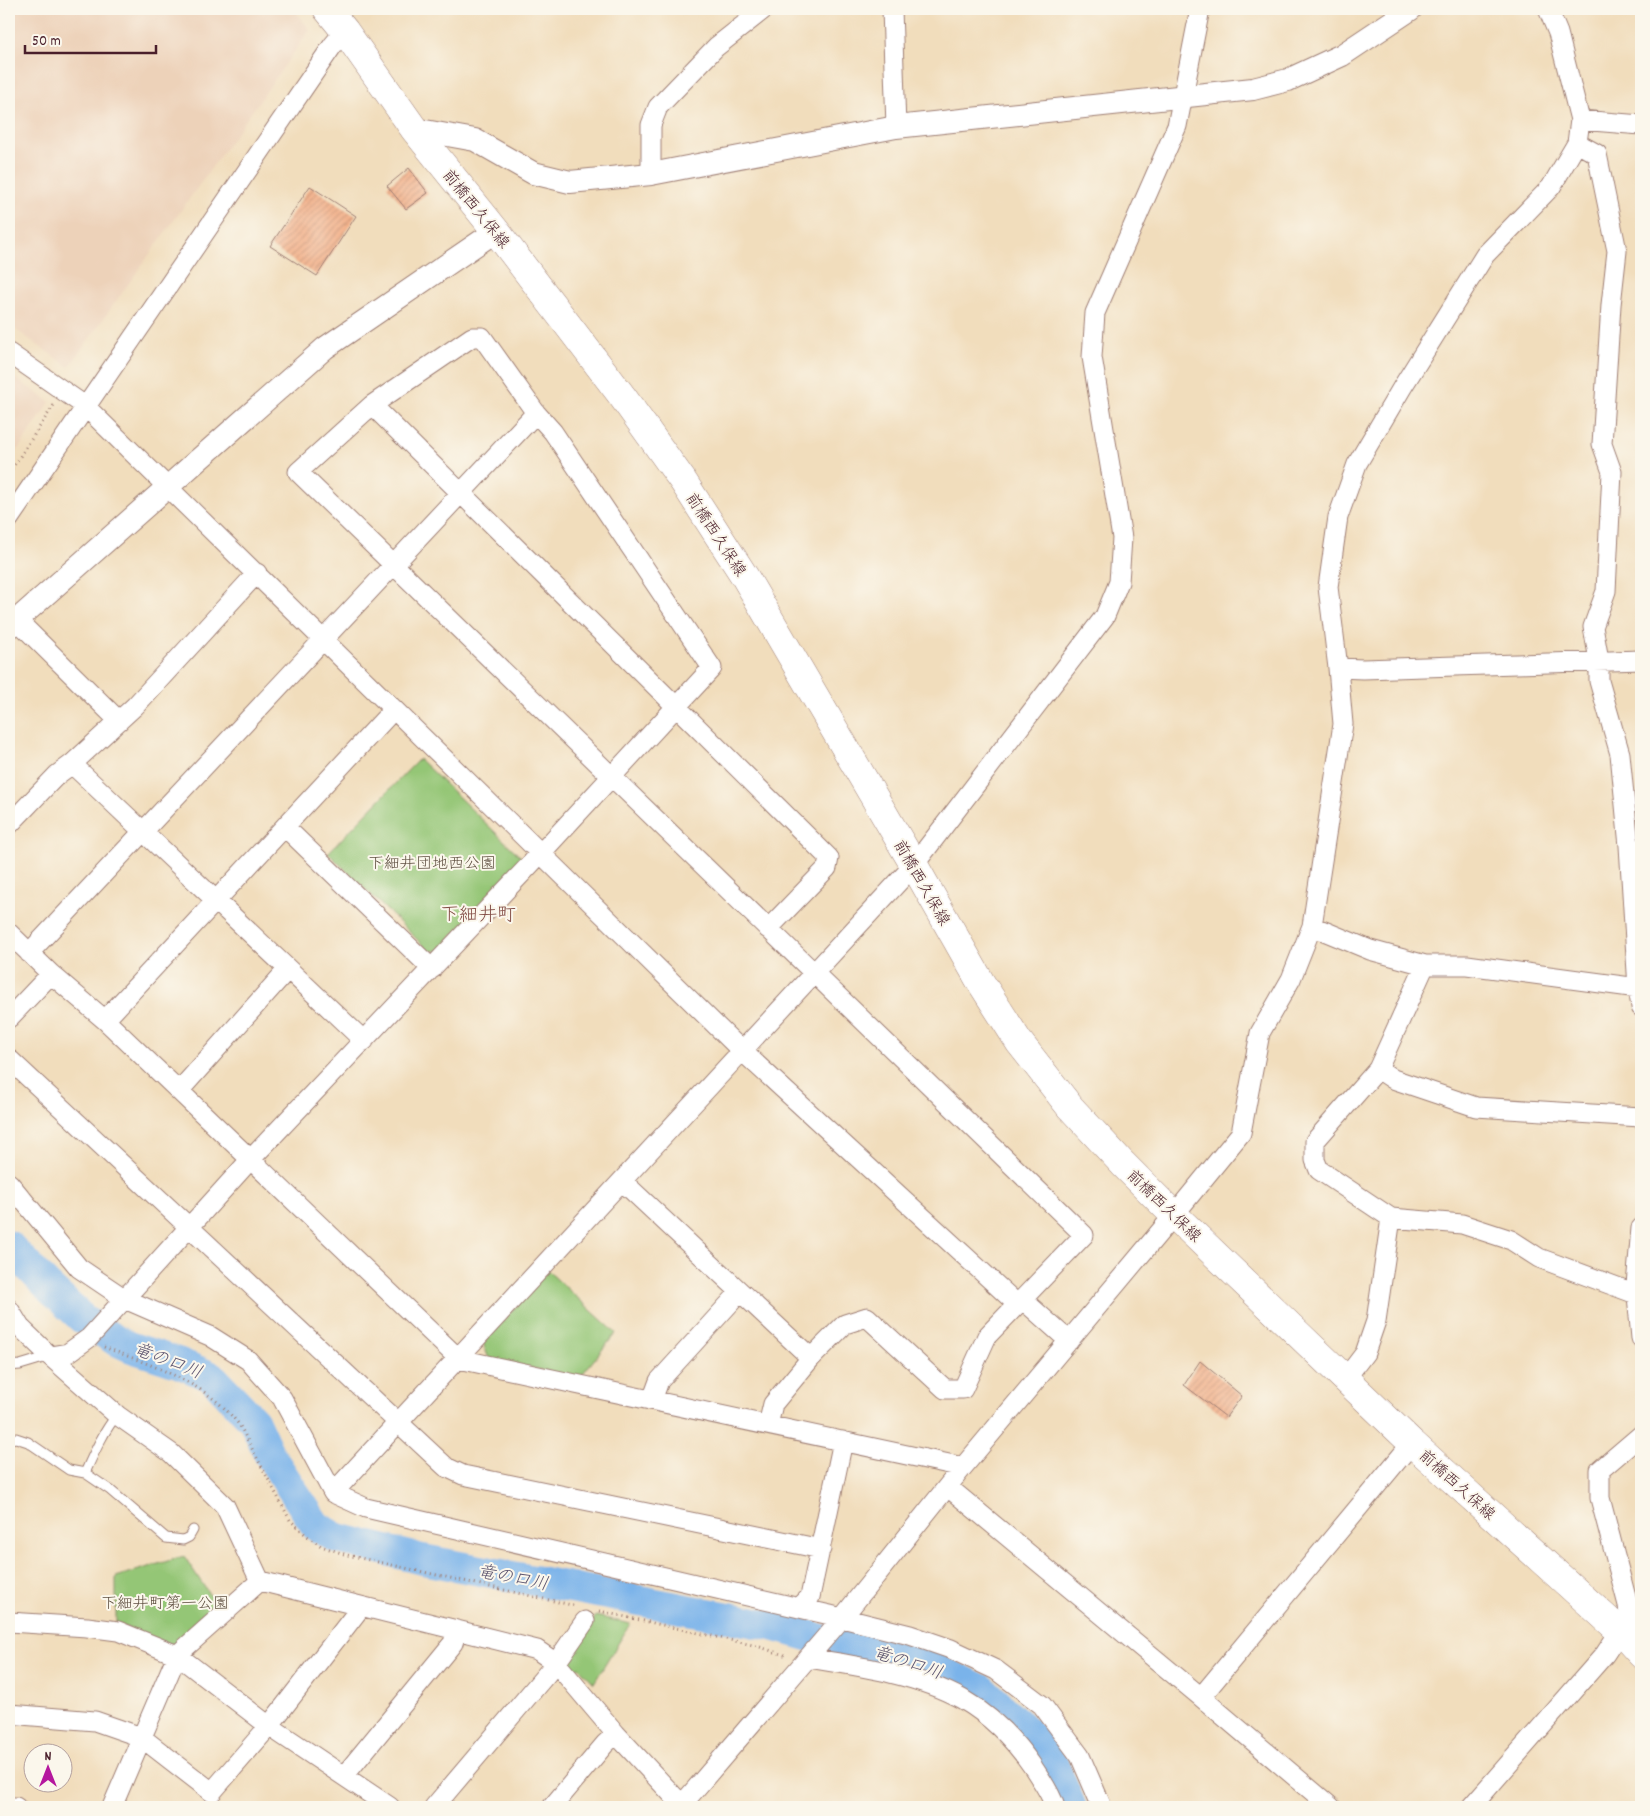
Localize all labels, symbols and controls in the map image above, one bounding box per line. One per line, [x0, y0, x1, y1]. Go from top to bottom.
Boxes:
scale bar [25, 22, 156, 54]
text: 50 m [32, 31, 61, 53]
street label: 前橋西久保線 [436, 165, 514, 254]
street label: 前橋西久保線 [679, 489, 751, 582]
street label: 前橋西久保線 [887, 836, 955, 931]
park label: 下細井団地西公園 [368, 853, 496, 876]
district label: 下細井町 [440, 903, 516, 930]
street label: 前橋西久保線 [1121, 1165, 1206, 1248]
water label: 竜の口川 [129, 1338, 205, 1387]
street label: 前橋西久保線 [1413, 1445, 1500, 1527]
water label: 竜の口川 [475, 1560, 550, 1599]
park label: 下細井町第一公園 [101, 1593, 229, 1616]
water label: 竜の口川 [869, 1641, 945, 1687]
north arrow [22, 1744, 72, 1794]
text: N [45, 1747, 52, 1767]

